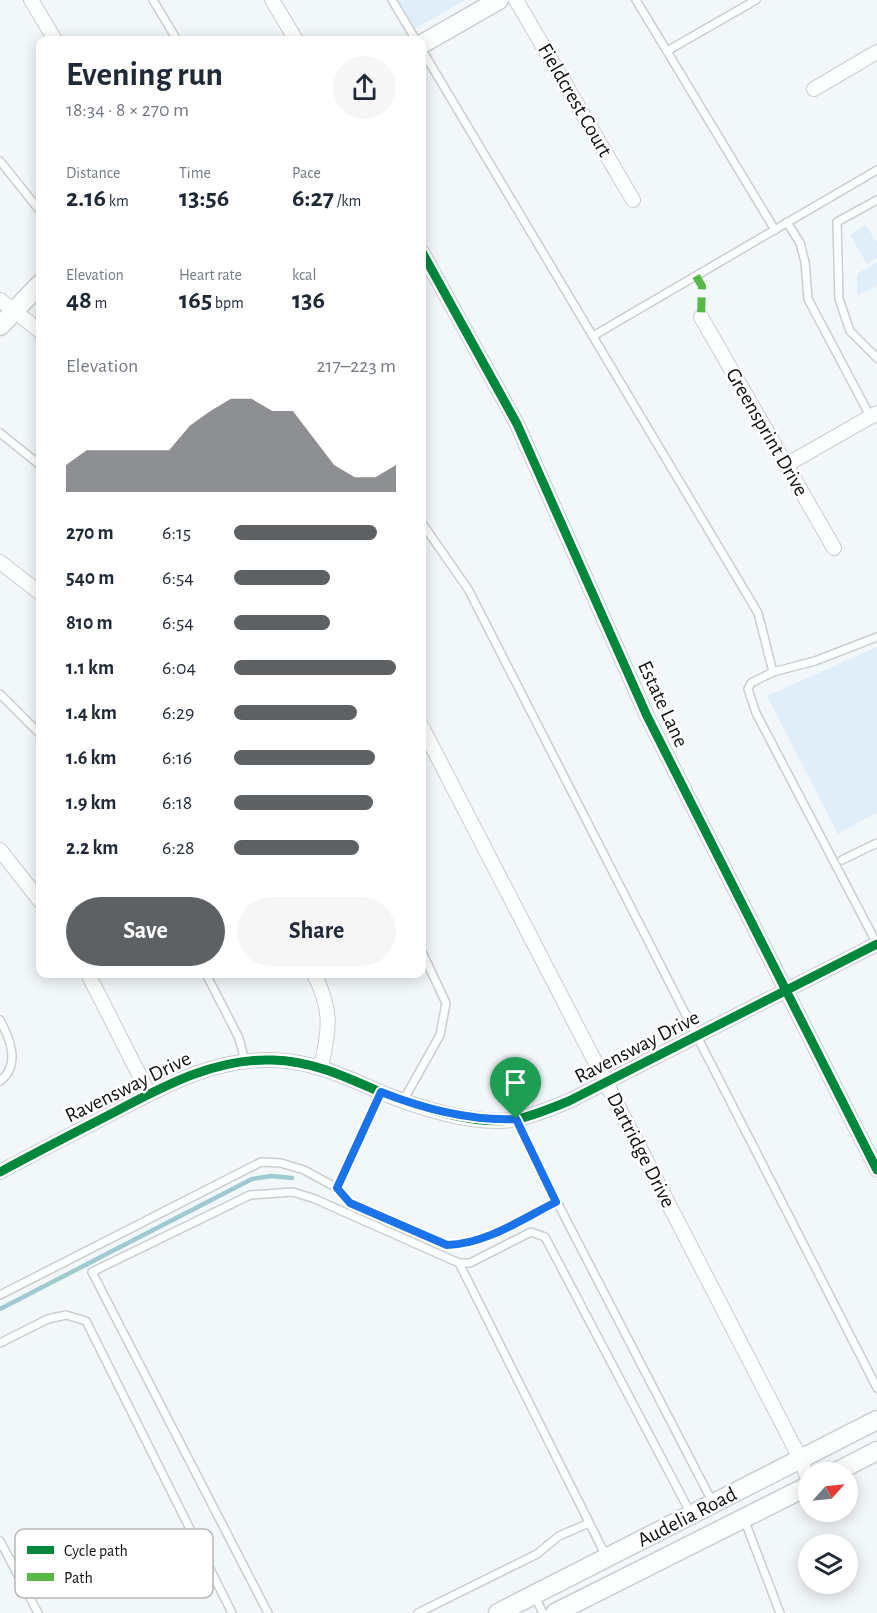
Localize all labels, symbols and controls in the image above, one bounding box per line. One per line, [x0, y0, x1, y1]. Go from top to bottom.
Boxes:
street label: Fieldcrest Court [534, 40, 616, 161]
button: share [333, 56, 396, 119]
text: Evening run [66, 59, 223, 92]
text: 18:34 · 8 × 270 m [66, 100, 189, 120]
text: Distance [66, 165, 120, 181]
text: Time [179, 165, 211, 181]
text: Pace [292, 165, 321, 181]
text: 2.16 [66, 185, 106, 211]
text: 13:56 [179, 185, 229, 211]
text: 6:27 [292, 185, 334, 211]
text: km [106, 193, 129, 209]
text: /km [334, 193, 361, 209]
text: Elevation [66, 267, 124, 283]
text: Heart rate [179, 267, 242, 283]
text: kcal [292, 267, 316, 283]
text: 48 [66, 287, 92, 313]
text: 165 [179, 287, 212, 313]
text: 136 [292, 287, 325, 313]
text: m [92, 295, 107, 311]
text: bpm [212, 295, 244, 311]
text: Elevation [66, 356, 138, 376]
text: 217–223 m [316, 356, 396, 376]
street label: Greensprint Drive [722, 364, 812, 500]
text: 270 m [66, 523, 114, 543]
text: 6:15 [162, 523, 191, 543]
text: 540 m [66, 568, 114, 588]
text: 6:54 [162, 568, 194, 588]
text: 810 m [66, 613, 113, 633]
text: 6:54 [162, 613, 194, 633]
text: 1.1 km [66, 658, 114, 678]
text: 6:04 [162, 658, 196, 678]
street label: Estate Lane [634, 658, 692, 750]
text: 1.4 km [66, 703, 117, 723]
text: 6:29 [162, 703, 194, 723]
text: 1.6 km [66, 748, 117, 768]
text: 6:16 [162, 748, 192, 768]
text: 1.9 km [66, 793, 117, 813]
text: 6:18 [162, 793, 192, 813]
text: 2.2 km [66, 838, 118, 858]
text: 6:28 [162, 838, 195, 858]
button: Save [66, 897, 225, 966]
button: Share [237, 897, 396, 966]
street label: Ravensway Drive [571, 1007, 703, 1087]
street label: Ravensway Drive [62, 1048, 194, 1126]
pin [490, 1057, 541, 1119]
icon: arrive [499, 1066, 532, 1099]
street label: Dartridge Drive [603, 1089, 679, 1211]
north arrow [798, 1462, 858, 1522]
map controls [798, 1462, 858, 1594]
street label: Audelia Road [634, 1483, 740, 1551]
legend [15, 1529, 213, 1598]
button: layers [798, 1534, 858, 1594]
text: Cycle path [64, 1543, 128, 1560]
text: Path [64, 1570, 93, 1586]

